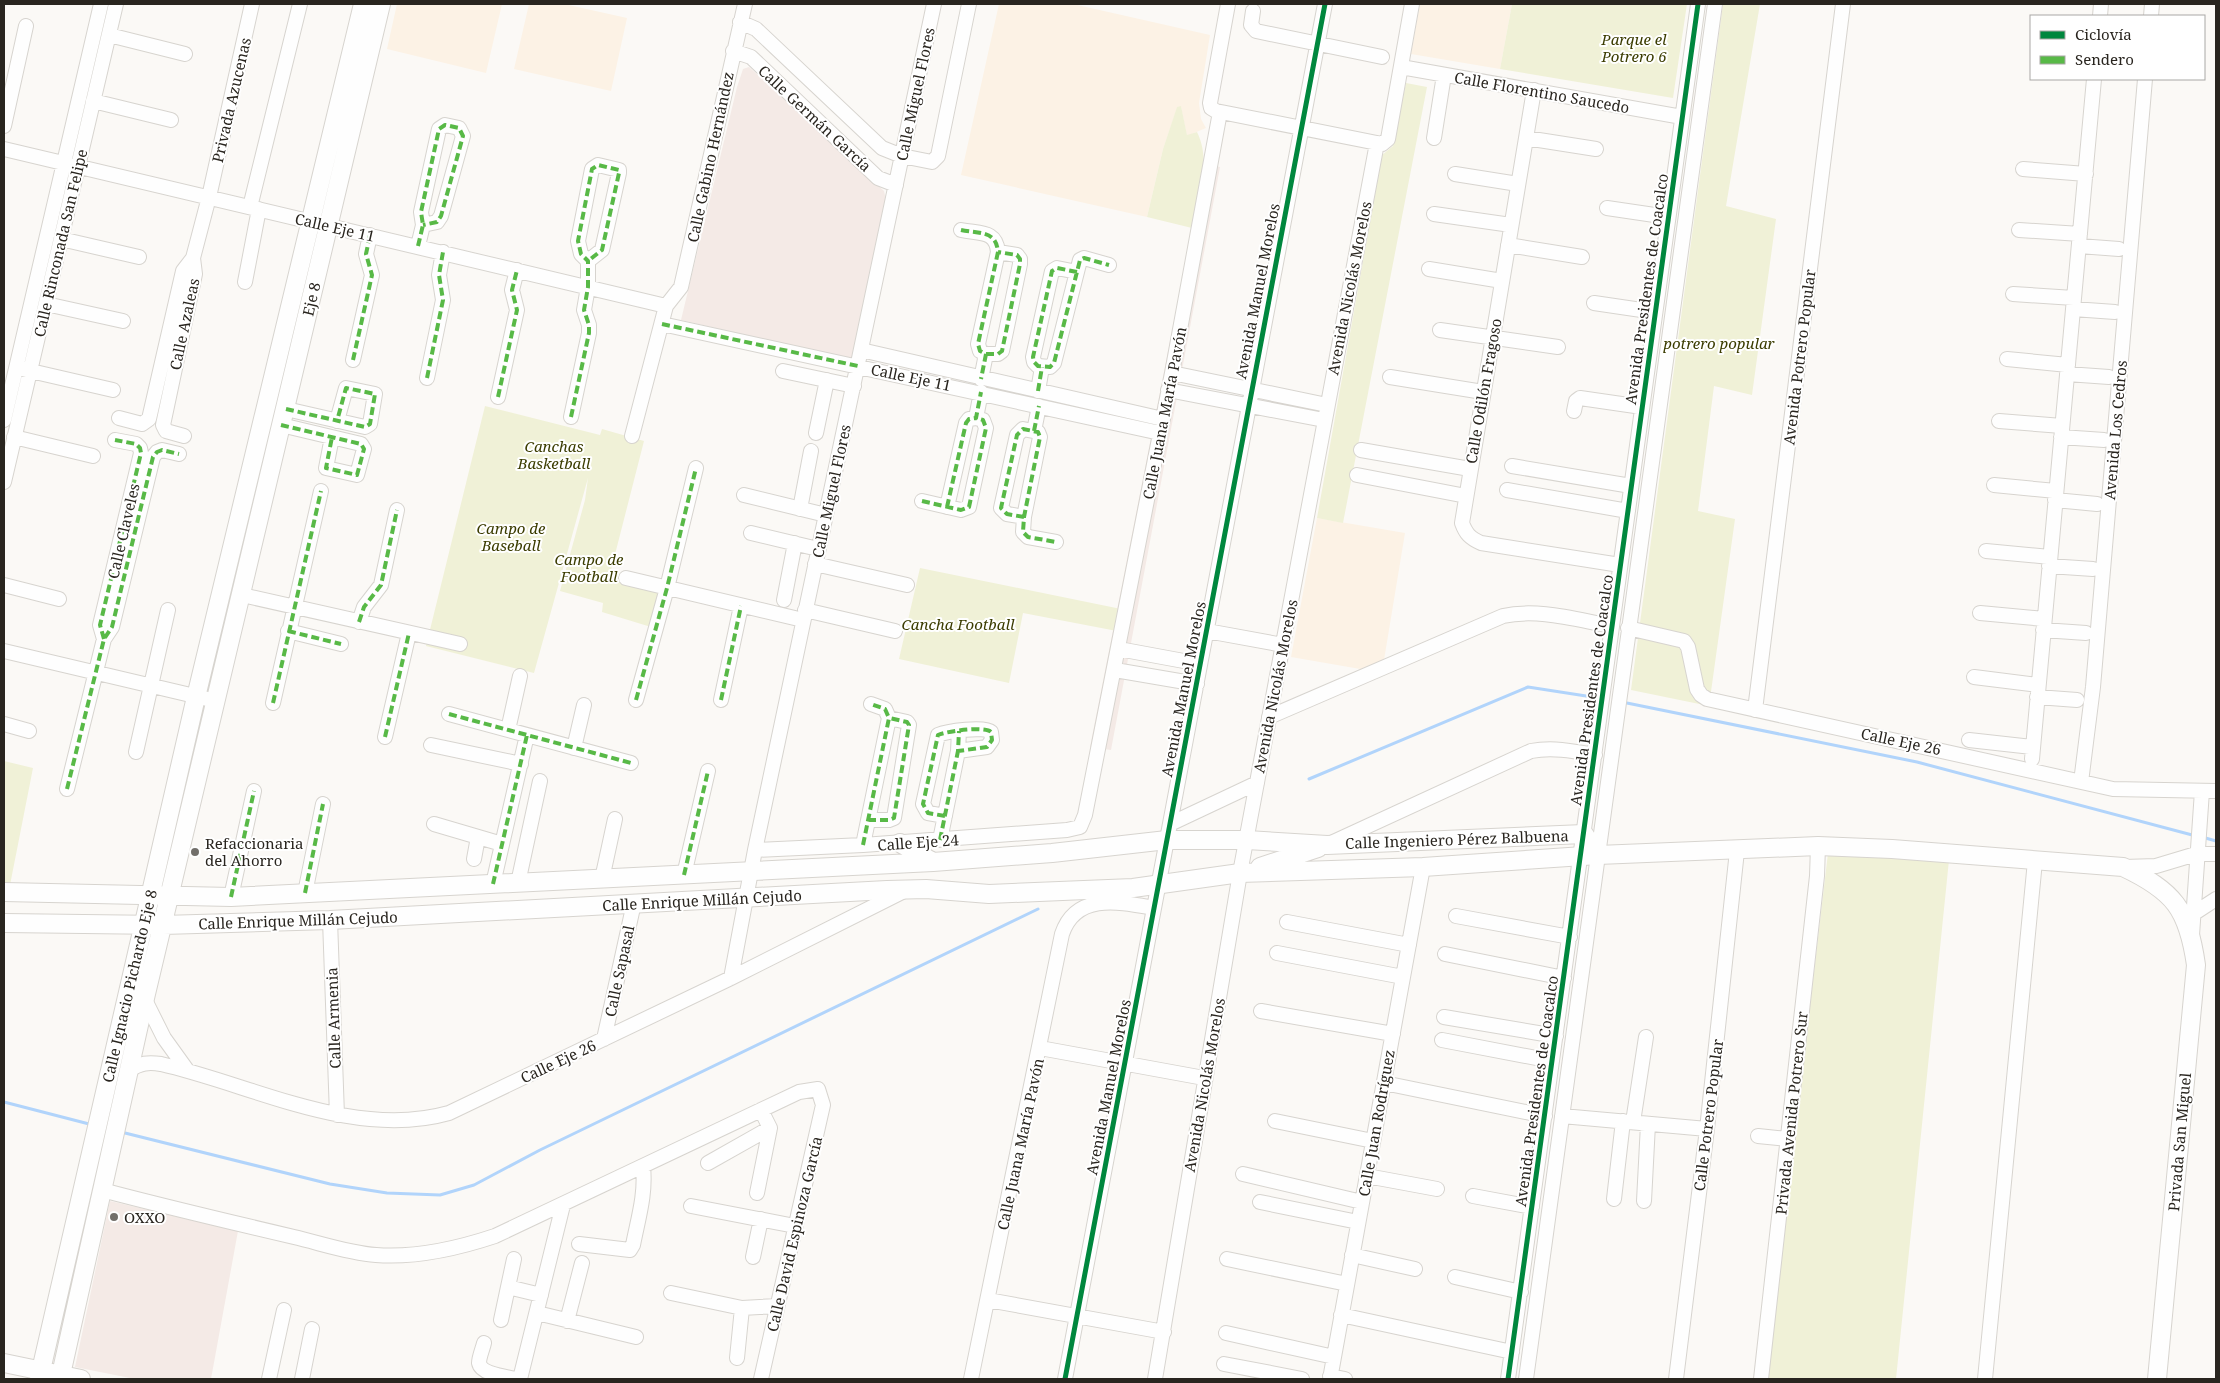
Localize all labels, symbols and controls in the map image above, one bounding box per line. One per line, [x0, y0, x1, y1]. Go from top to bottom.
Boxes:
legend [2030, 15, 2205, 80]
text: Ciclovía [2075, 24, 2132, 44]
street label: Calle Miguel Flores [891, 25, 939, 163]
park label: Parque el Potrero 6 [1600, 29, 1667, 66]
street label: Privada Azucenas [207, 35, 255, 164]
text: Sendero [2075, 49, 2134, 69]
street label: Calle Germán García [754, 60, 876, 176]
street label: Calle Florentino Saucedo [1453, 67, 1631, 117]
street label: Calle Gabino Hernández [682, 70, 738, 244]
street label: Calle Rinconada San Felipe [29, 147, 91, 339]
street label: Avenida Presidentes de Coacalco [1620, 172, 1672, 406]
street label: Avenida Nicolás Morelos [1322, 199, 1376, 376]
street label: Avenida Manuel Morelos [1230, 201, 1284, 381]
street label: Calle Eje 11 [293, 208, 377, 246]
street label: Avenida Potrero Popular [1778, 268, 1820, 446]
street label: Calle Azaleas [165, 276, 204, 372]
street label: Eje 8 [297, 280, 325, 318]
street label: Calle Odilón Fragoso [1460, 317, 1506, 465]
street label: Calle Juana María Pavón [1137, 325, 1191, 501]
park label: potrero popular [1662, 333, 1776, 353]
street label: Calle Eje 11 [869, 359, 953, 395]
street label: Avenida Los Cedros [2099, 359, 2131, 501]
street label: Calle Miguel Flores [807, 422, 855, 560]
park label: Canchas Basketball [517, 436, 591, 473]
street label: Calle Claveles [102, 481, 144, 581]
park label: Campo de Baseball [477, 518, 546, 555]
park label: Campo de Football [555, 549, 624, 586]
street label: Avenida Presidentes de Coacalco [1565, 573, 1617, 807]
street label: Avenida Nicolás Morelos [1248, 597, 1302, 774]
street label: Avenida Manuel Morelos [1156, 599, 1210, 779]
park label: Cancha Football [901, 614, 1015, 634]
street label: Calle Eje 26 [1859, 723, 1943, 759]
street label: Calle Ingeniero Pérez Balbuena [1345, 825, 1569, 853]
street label: Calle Eje 24 [877, 829, 960, 855]
place label: Refaccionaria del Ahorro [205, 833, 304, 870]
marker: Refaccionaria del Ahorro [189, 846, 201, 858]
street label: Calle Enrique Millán Cejudo [602, 885, 802, 915]
street label: Calle Ignacio Pichardo Eje 8 [97, 888, 161, 1084]
street label: Calle Enrique Millán Cejudo [198, 907, 398, 933]
street label: Calle Sapasal [600, 923, 639, 1019]
street label: Calle Armenia [321, 967, 345, 1069]
street label: Avenida Presidentes de Coacalco [1510, 974, 1562, 1208]
street label: Avenida Nicolás Morelos [1179, 996, 1229, 1174]
street label: Avenida Manuel Morelos [1081, 997, 1135, 1177]
street label: Privada Avenida Potrero Sur [1770, 1010, 1812, 1216]
street label: Calle Eje 26 [517, 1035, 599, 1087]
street label: Calle Potrero Popular [1689, 1038, 1727, 1192]
street label: Calle Juan Rodríguez [1353, 1048, 1399, 1198]
street label: Calle Juana María Pavón [992, 1056, 1048, 1232]
street label: Privada San Miguel [2163, 1072, 2195, 1212]
street label: Calle David Espinoza García [762, 1134, 826, 1334]
place label: OXXO [124, 1207, 165, 1227]
marker: OXXO [108, 1211, 120, 1223]

